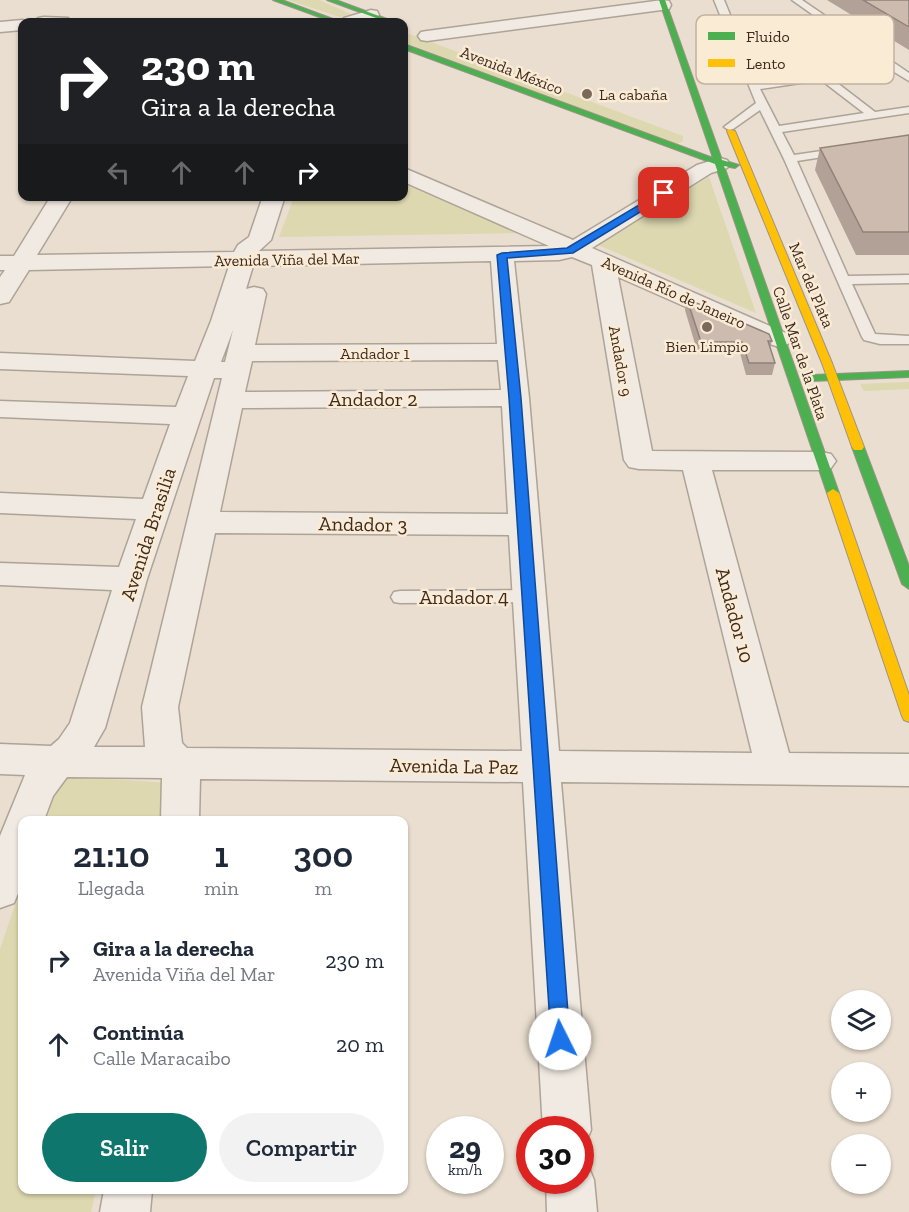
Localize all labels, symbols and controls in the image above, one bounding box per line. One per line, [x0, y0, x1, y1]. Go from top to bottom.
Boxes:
legend [696, 15, 894, 84]
text: Fluido [746, 27, 790, 46]
text: 230 m [141, 40, 255, 91]
icon: right [42, 42, 120, 120]
street label: Avenida México [458, 42, 566, 99]
text: Lento [746, 54, 786, 73]
place label: La cabaña [599, 85, 668, 104]
marker: La cabaña [580, 87, 594, 101]
text: Gira a la derecha [141, 91, 335, 123]
icon: left [102, 156, 135, 189]
icon: ahead [165, 156, 198, 189]
icon: ahead [228, 156, 261, 189]
icon: right [291, 156, 324, 189]
pin [638, 167, 689, 218]
icon: arrive [647, 176, 680, 209]
street label: Mar del Plata [785, 240, 838, 331]
street label: Avenida Viña del Mar [214, 249, 360, 270]
street label: Avenida Río de Janeiro [599, 252, 749, 333]
street label: Calle Mar de la Plata [769, 284, 832, 423]
marker: Bien Limpio [700, 320, 714, 334]
street label: Andador 9 [605, 324, 636, 398]
place label: Bien Limpio [666, 337, 748, 356]
street label: Andador 1 [340, 344, 410, 363]
street label: Andador 2 [328, 387, 418, 411]
street label: Avenida Brasilia [115, 464, 181, 604]
street label: Andador 3 [318, 511, 408, 537]
street label: Andador 10 [711, 564, 759, 666]
street label: Andador 4 [419, 585, 509, 609]
street label: Avenida La Paz [389, 753, 519, 779]
text: 21:10 [73, 833, 150, 876]
text: 1 [214, 833, 229, 876]
text: 300 [293, 833, 353, 876]
text: Llegada [78, 876, 145, 900]
text: min [204, 876, 239, 900]
text: m [315, 876, 332, 900]
text: Gira a la derecha [93, 935, 254, 962]
icon: right [42, 944, 75, 977]
text: 230 m [325, 947, 384, 974]
text: Avenida Viña del Mar [93, 962, 275, 986]
map controls [831, 990, 891, 1194]
button: layers [831, 990, 891, 1050]
position arrow [528, 1007, 592, 1071]
text: Continúa [93, 1019, 184, 1046]
icon: ahead [42, 1028, 75, 1061]
text: 20 m [336, 1031, 384, 1058]
text: Calle Maracaibo [93, 1046, 231, 1070]
button: + [831, 1062, 891, 1122]
button: Salir [42, 1113, 207, 1182]
button: Compartir [219, 1113, 384, 1182]
speed limit sign: 30 [516, 1116, 594, 1194]
text: 29 [449, 1130, 481, 1166]
button: − [831, 1134, 891, 1194]
text: km/h [448, 1161, 482, 1179]

